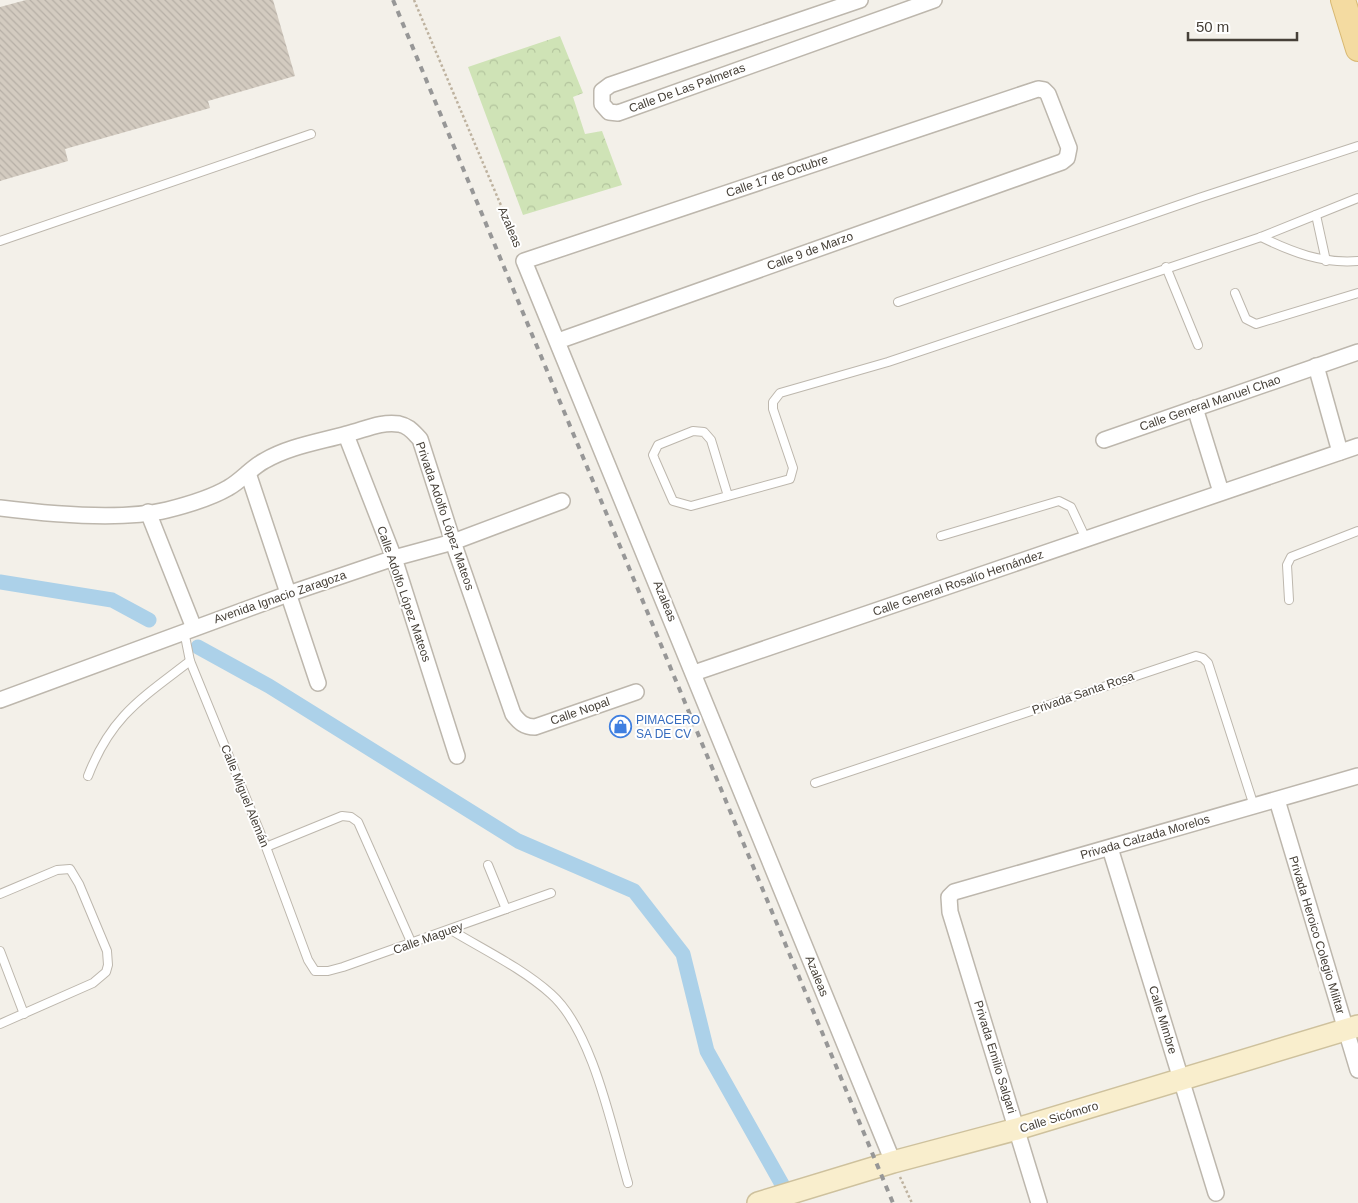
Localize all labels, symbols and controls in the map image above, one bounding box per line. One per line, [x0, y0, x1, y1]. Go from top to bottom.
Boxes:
scale bar [1188, 10, 1297, 42]
text: 50 m [1196, 18, 1229, 35]
street label: Calle De Las Palmeras [627, 60, 747, 116]
street label: Calle 17 de Octubre [724, 152, 830, 200]
street label: Azaleas [495, 205, 525, 249]
street label: Calle 9 de Marzo [765, 229, 855, 273]
street label: Calle General Manuel Chao [1138, 372, 1283, 434]
street label: Privada Adolfo López Mateos [413, 440, 477, 592]
street label: Calle Adolfo López Mateos [374, 524, 434, 664]
street label: Calle General Rosalío Hernández [871, 547, 1045, 619]
street label: Avenida Ignacio Zaragoza [212, 568, 348, 626]
street label: Azaleas [651, 579, 679, 623]
street label: Privada Santa Rosa [1030, 669, 1136, 717]
street label: Calle Nopal [548, 694, 612, 728]
place label: PIMACERO SA DE CV [636, 713, 700, 741]
shop icon: PIMACERO SA DE CV [608, 715, 632, 739]
street label: Calle Miguel Alemán [218, 743, 272, 849]
street label: Privada Calzada Morelos [1079, 812, 1211, 862]
street label: Privada Heroico Colegio Militar [1286, 854, 1348, 1016]
street label: Calle Maguey [391, 919, 465, 957]
street label: Azaleas [803, 954, 831, 998]
street label: Calle Mimbre [1146, 984, 1180, 1056]
street label: Privada Emilio Salgari [971, 999, 1019, 1115]
street label: Calle Sicómoro [1018, 1098, 1100, 1136]

